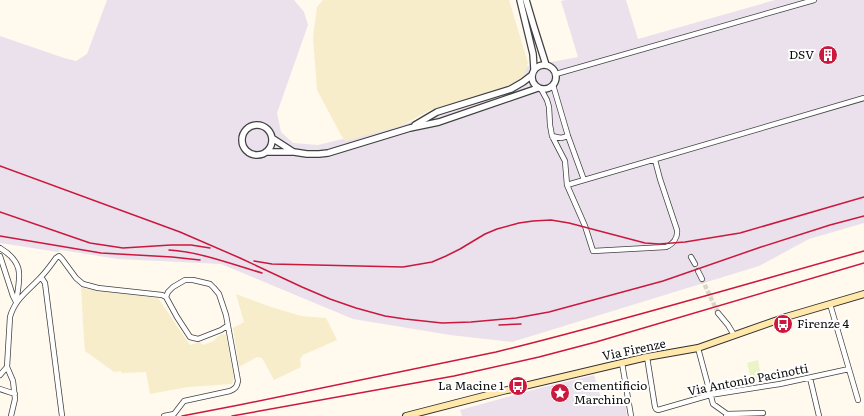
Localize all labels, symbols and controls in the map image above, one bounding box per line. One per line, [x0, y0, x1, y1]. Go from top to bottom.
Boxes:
building icon: DSV [817, 44, 839, 66]
place label: DSV [789, 45, 814, 63]
bus stop icon: Firenze 4 [772, 313, 794, 335]
place label: Firenze 4 [797, 314, 849, 332]
street label: Via Firenze [600, 334, 667, 365]
street label: Via Antonio Pacinotti [686, 358, 810, 400]
bus stop icon: La Macine 1 [507, 375, 529, 397]
place label: La Macine 1 [438, 376, 504, 394]
place label: Cementificio Marchino [574, 376, 647, 408]
place icon: Cementificio Marchino [549, 382, 571, 404]

